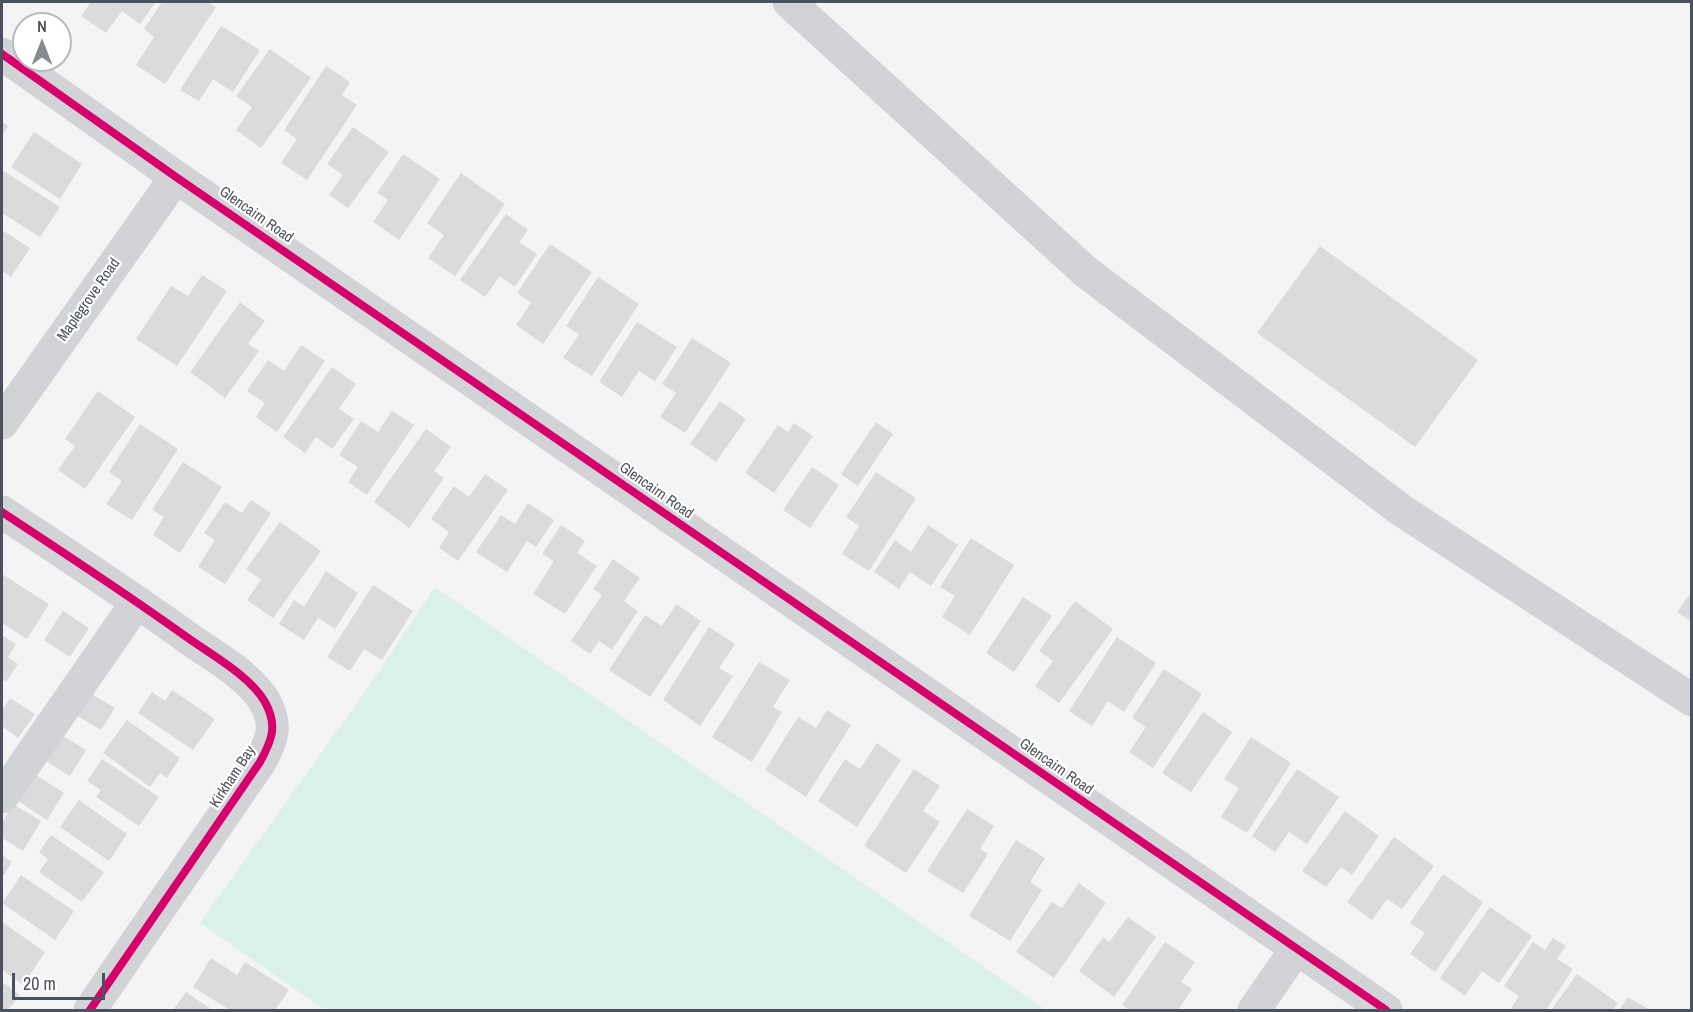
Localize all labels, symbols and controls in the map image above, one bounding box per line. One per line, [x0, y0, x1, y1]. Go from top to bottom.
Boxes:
north arrow [12, 12, 72, 72]
text: N [37, 15, 47, 37]
street label: Glencairn Road [216, 183, 296, 247]
street label: Maplegrove Road [54, 255, 124, 345]
street label: Glencairn Road [616, 459, 696, 523]
street label: Glencairn Road [1016, 735, 1096, 799]
street label: Kirkham Bay [206, 743, 260, 811]
scale bar [15, 961, 108, 999]
text: 20 m [23, 971, 56, 996]

